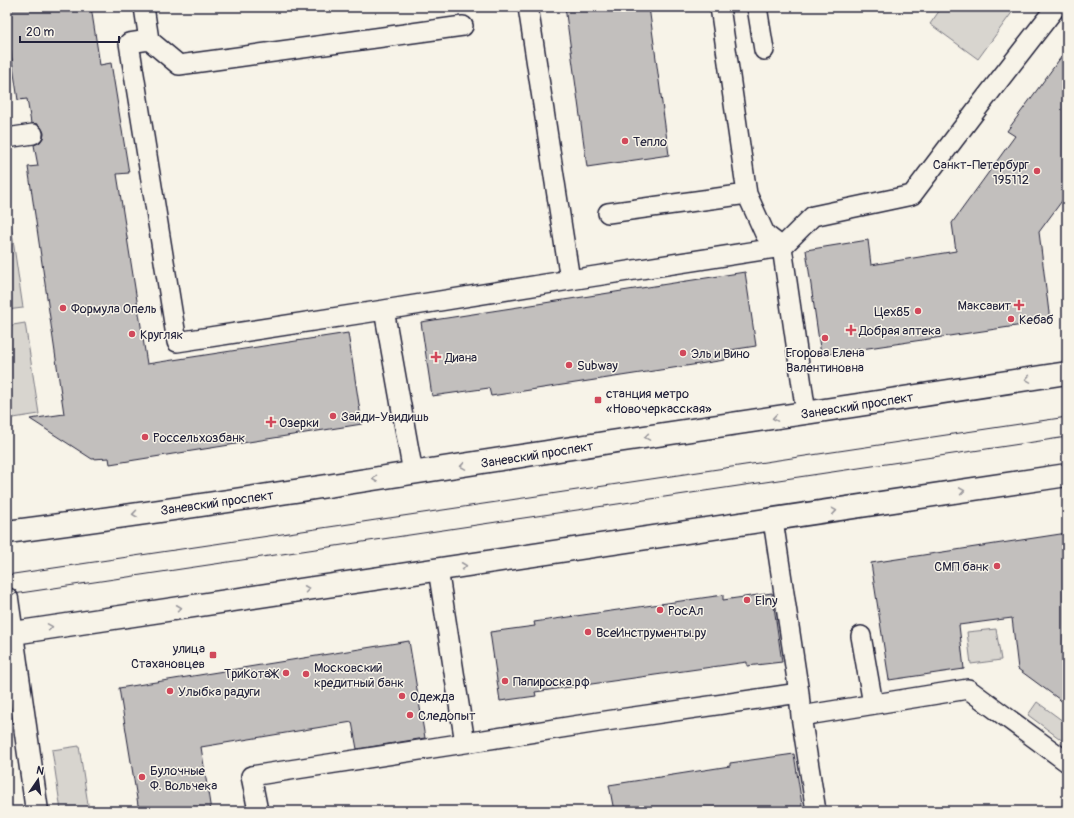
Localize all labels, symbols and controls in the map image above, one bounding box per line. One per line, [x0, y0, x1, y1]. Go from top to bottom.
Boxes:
scale bar [20, 18, 119, 44]
text: 20 m [26, 25, 55, 40]
place label: Тепло [633, 134, 667, 150]
marker: Тепло [620, 136, 630, 146]
place label: Санкт-Петербург 195112 [933, 157, 1030, 188]
marker: Санкт-Петербург 195112 [1032, 166, 1042, 176]
place label: Максавит [958, 298, 1011, 314]
marker: Максавит [1014, 300, 1024, 310]
place label: Формула Опель [71, 301, 157, 317]
marker: Формула Опель [58, 303, 68, 313]
place label: Цех85 [874, 304, 910, 320]
marker: Цех85 [913, 306, 923, 316]
place label: Кебаб [1019, 312, 1054, 328]
marker: Кебаб [1006, 314, 1016, 324]
place label: Добрая аптека [858, 323, 941, 339]
marker: Добрая аптека [846, 325, 856, 335]
place label: Кругляк [140, 327, 184, 343]
marker: Кругляк [127, 329, 137, 339]
marker: Егорова Елена Валентиновна [820, 333, 830, 343]
place label: Егорова Елена Валентиновна [785, 345, 865, 376]
place label: Эль и Вино [691, 346, 750, 362]
marker: Эль и Вино [678, 348, 688, 358]
place label: Диана [444, 350, 477, 366]
marker: Диана [430, 351, 442, 363]
place label: Subway [577, 358, 618, 374]
marker: Subway [564, 360, 574, 370]
one-way arrow [1025, 374, 1032, 383]
place label: станция метро «Новочеркасская» [606, 386, 712, 417]
street label: Заневский проспект [800, 389, 915, 423]
marker: станция метро «Новочеркасская» [593, 395, 603, 405]
place label: Зайди-Увидишь [341, 409, 429, 425]
marker: Зайди-Увидишь [328, 411, 338, 421]
one-way arrow [772, 413, 778, 422]
place label: Озерки [279, 415, 319, 431]
marker: Озерки [266, 417, 276, 427]
place label: Россельхозбанк [153, 430, 246, 446]
marker: Россельхозбанк [140, 432, 150, 442]
one-way arrow [644, 432, 650, 441]
street label: Заневский проспект [480, 438, 595, 472]
one-way arrow [460, 461, 466, 469]
one-way arrow [372, 474, 378, 483]
street label: Заневский проспект [160, 487, 275, 519]
one-way arrow [959, 487, 965, 496]
one-way arrow [830, 507, 837, 516]
one-way arrow [132, 509, 139, 518]
place label: СМП банк [934, 559, 989, 575]
marker: СМП банк [992, 561, 1002, 571]
one-way arrow [461, 562, 467, 571]
one-way arrow [304, 585, 310, 594]
place label: Elny [755, 593, 778, 609]
marker: Elny [742, 595, 752, 605]
place label: РосАл [668, 603, 703, 619]
one-way arrow [176, 604, 182, 613]
marker: РосАл [655, 605, 665, 615]
one-way arrow [47, 623, 53, 632]
place label: ВсеИнструменты.ру [596, 625, 707, 641]
marker: ВсеИнструменты.ру [583, 627, 593, 637]
place label: улица Стахановцев [131, 641, 205, 672]
marker: улица Стахановцев [208, 650, 218, 660]
place label: Московский кредитный банк [314, 660, 404, 691]
place label: ТриКотаЖ [224, 666, 279, 682]
marker: ТриКотаЖ [281, 668, 291, 678]
marker: Московский кредитный банк [301, 669, 311, 679]
place label: Папироска.рф [513, 674, 590, 690]
marker: Папироска.рф [500, 676, 510, 686]
place label: Улыбка радуги [178, 684, 260, 700]
marker: Улыбка радуги [165, 686, 175, 696]
place label: Одежда [410, 689, 455, 705]
marker: Одежда [397, 691, 407, 701]
place label: Следопыт [418, 708, 476, 724]
marker: Следопыт [405, 710, 415, 720]
north arrow [18, 760, 58, 800]
place label: Булочные Ф. Вольчека [150, 763, 217, 794]
text: N [35, 764, 46, 778]
marker: Булочные Ф. Вольчека [137, 772, 147, 782]

